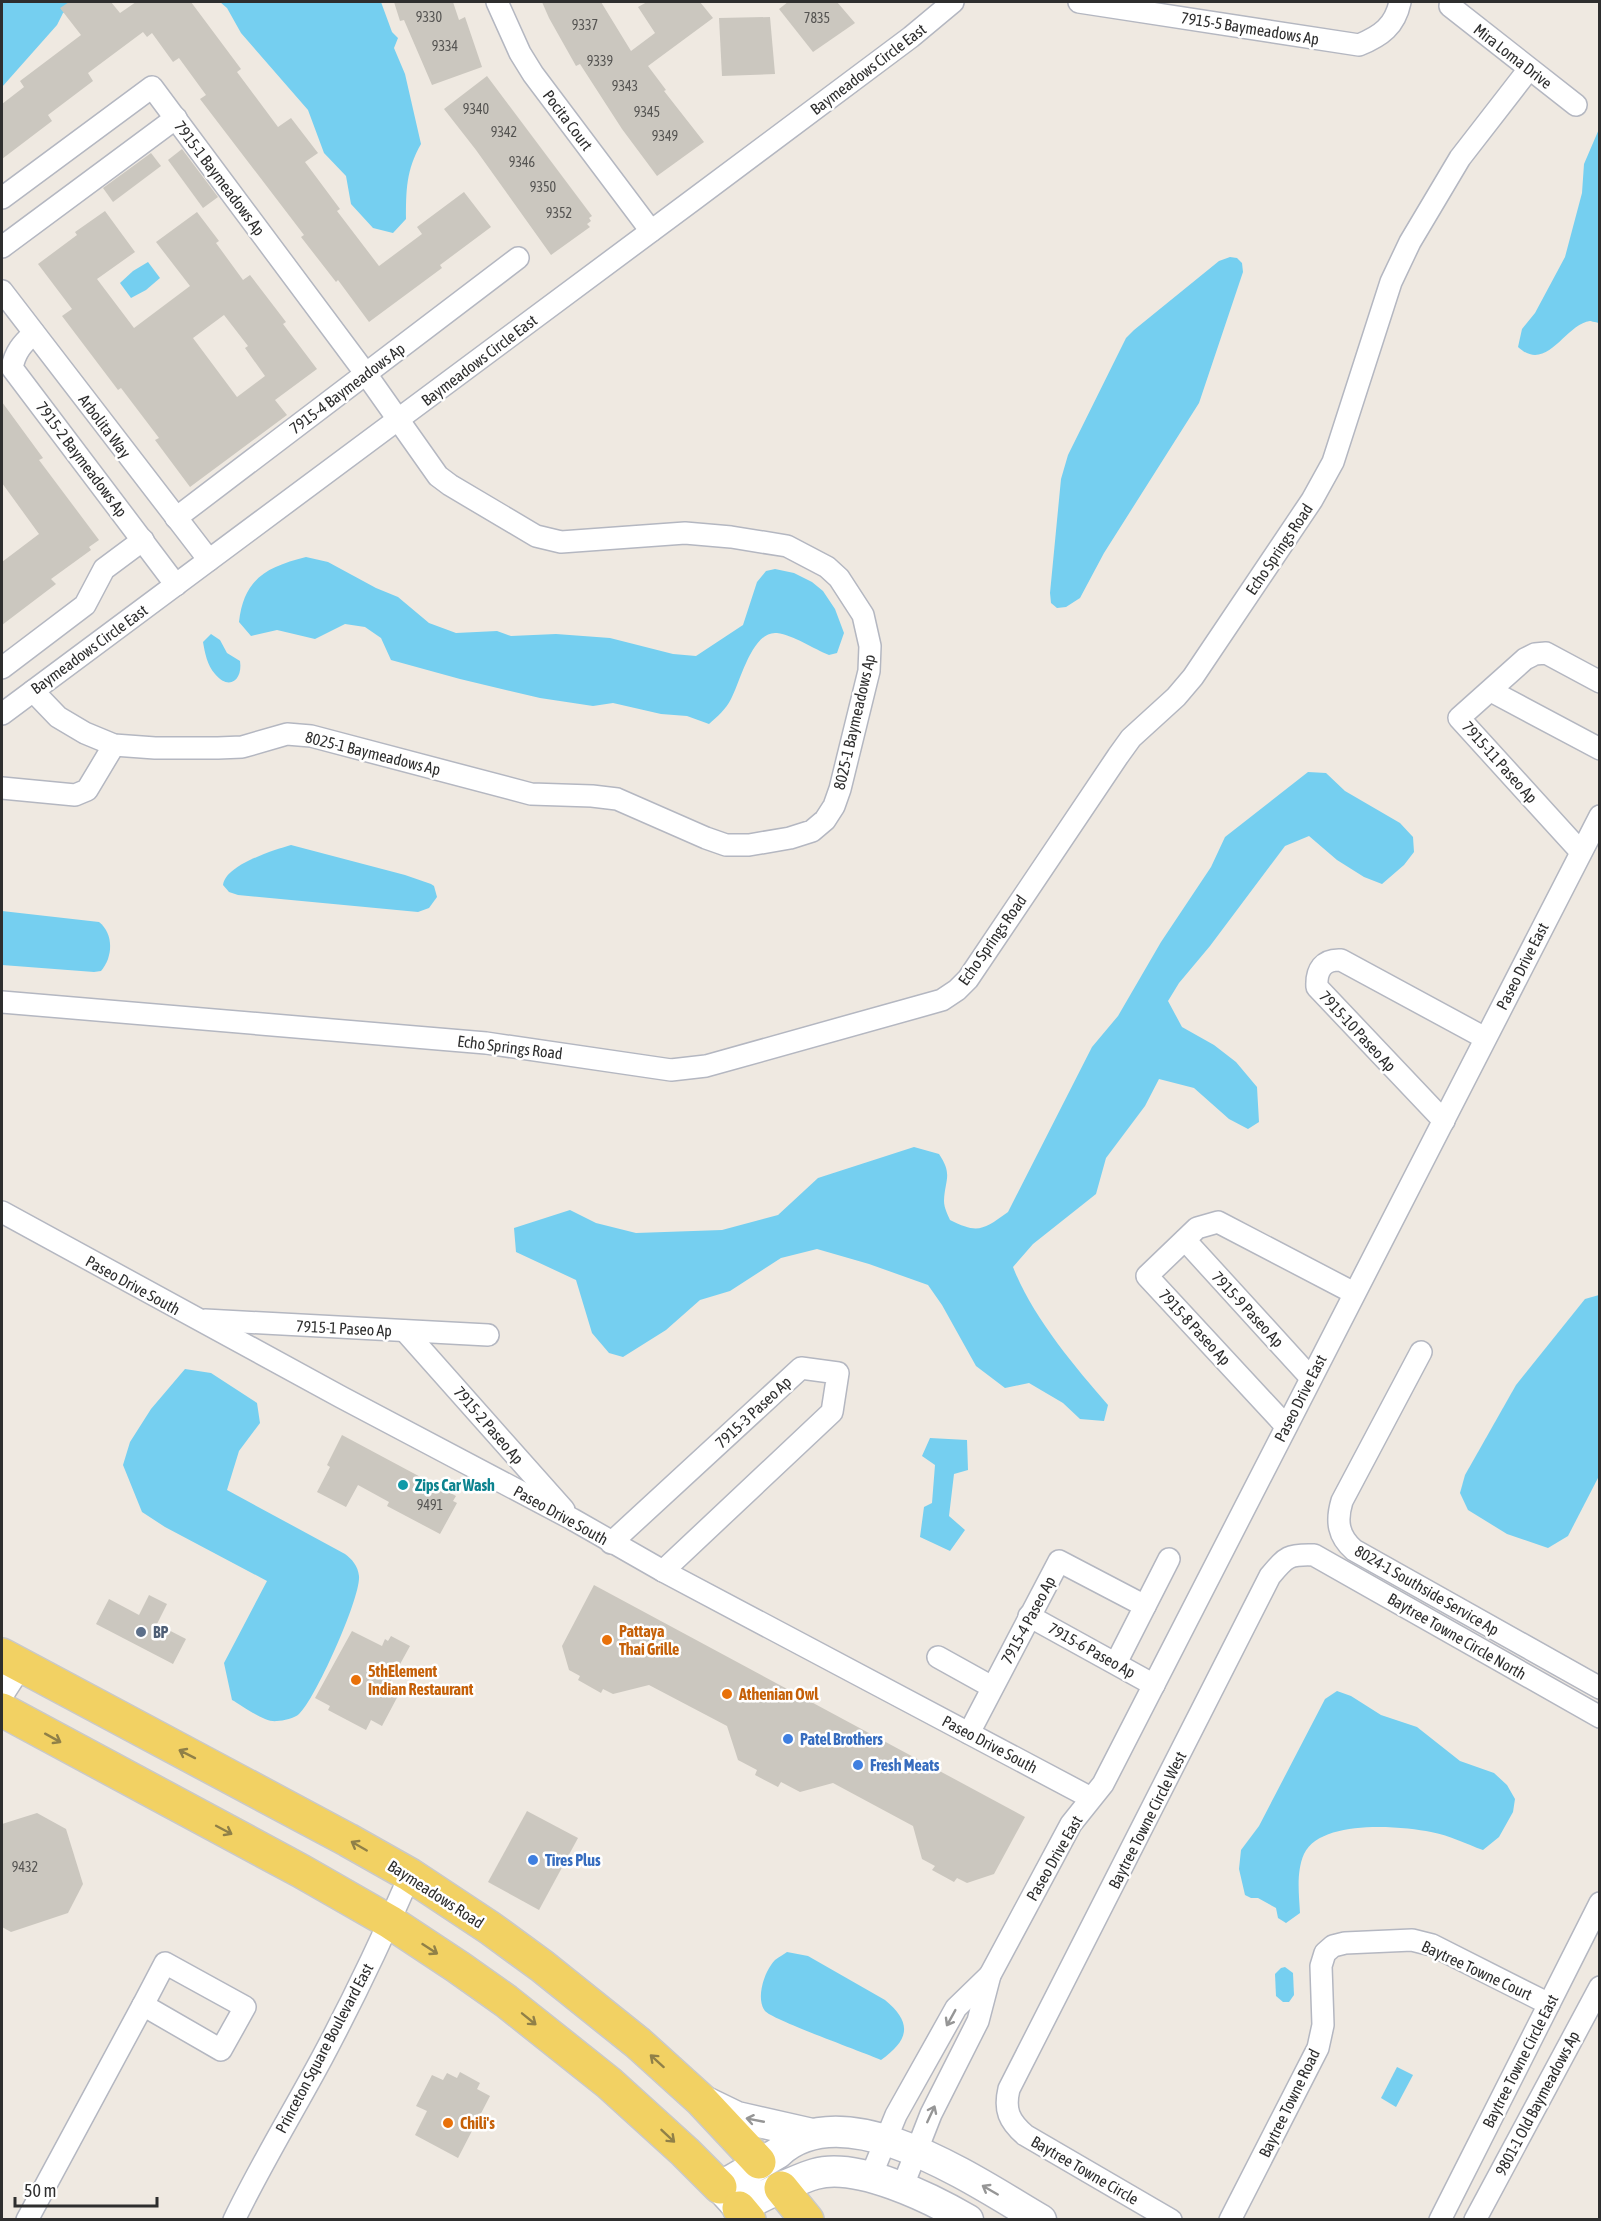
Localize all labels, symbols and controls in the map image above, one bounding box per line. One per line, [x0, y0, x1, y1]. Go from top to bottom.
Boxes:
street label: 7915-5 Baymeadows Ap [1180, 8, 1320, 49]
house number: 9330 [416, 9, 443, 25]
house number: 7835 [804, 10, 830, 26]
house number: 9337 [572, 17, 598, 33]
street label: Baymeadows Circle East [807, 20, 930, 119]
street label: Mira Loma Drive [1470, 20, 1556, 92]
house number: 9334 [432, 38, 459, 54]
house number: 9339 [587, 53, 613, 69]
house number: 9343 [612, 78, 638, 94]
street label: Pocita Court [540, 86, 597, 154]
house number: 9340 [463, 101, 490, 117]
house number: 9345 [634, 104, 660, 120]
street label: 7915-1 Baymeadows Ap [170, 117, 269, 239]
house number: 9342 [491, 124, 517, 140]
house number: 9349 [652, 128, 678, 144]
house number: 9346 [509, 154, 536, 170]
house number: 9350 [530, 179, 557, 195]
house number: 9352 [546, 205, 572, 221]
street label: Baymeadows Circle East [418, 311, 541, 410]
street label: 7915-4 Baymeadows Ap [286, 339, 409, 438]
street label: Arbolita Way [74, 391, 135, 462]
street label: 7915-2 Baymeadows Ap [32, 398, 131, 521]
street label: Echo Springs Road [1242, 500, 1317, 599]
street label: Baymeadows Circle East [27, 600, 152, 698]
street label: 8025-1 Baymeadows Ap [830, 652, 879, 792]
street label: 7915-11 Paseo Ap [1458, 718, 1541, 807]
street label: 8025-1 Baymeadows Ap [303, 728, 442, 779]
street label: Echo Springs Road [954, 891, 1031, 989]
street label: Paseo Drive East [1492, 919, 1552, 1013]
street label: 7915-10 Paseo Ap [1315, 987, 1400, 1076]
street label: Echo Springs Road [456, 1032, 564, 1063]
street label: Paseo Drive South [83, 1252, 183, 1318]
street label: 7915-9 Paseo Ap [1208, 1267, 1288, 1351]
street label: 7915-8 Paseo Ap [1155, 1285, 1235, 1369]
street label: 7915-1 Paseo Ap [296, 1317, 392, 1340]
street label: Paseo Drive East [1270, 1351, 1330, 1445]
street label: 7915-3 Paseo Ap [711, 1372, 795, 1452]
street label: 7915-2 Paseo Ap [450, 1383, 528, 1468]
place label: Zips Car Wash [415, 1476, 495, 1494]
marker: Zips Car Wash [396, 1478, 410, 1492]
street label: Paseo Drive South [511, 1482, 611, 1548]
house number: 9491 [417, 1497, 443, 1513]
street label: 8024-1 Southside Service Ap [1351, 1541, 1502, 1640]
street label: 7915-4 Paseo Ap [997, 1573, 1060, 1667]
street label: Baytree Towne Circle North [1384, 1589, 1529, 1684]
street label: 7915-6 Paseo Ap [1045, 1619, 1139, 1682]
place label: Pattaya Thai Grille [619, 1622, 679, 1658]
place label: BP [153, 1623, 169, 1641]
marker: BP [134, 1625, 148, 1639]
marker: Pattaya Thai Grille [600, 1633, 614, 1647]
place label: 5thElement Indian Restaurant [368, 1662, 474, 1698]
marker: 5thElement Indian Restaurant [349, 1673, 363, 1687]
place label: Athenian Owl [738, 1685, 819, 1703]
marker: Athenian Owl [720, 1687, 734, 1701]
street label: Paseo Drive South [939, 1711, 1041, 1777]
place label: Patel Brothers [800, 1730, 883, 1748]
one-way arrow [44, 1732, 61, 1744]
marker: Patel Brothers [781, 1732, 795, 1746]
one-way arrow [179, 1747, 197, 1759]
street label: Baytree Towne Circle West [1105, 1748, 1190, 1892]
place label: Fresh Meats [870, 1756, 940, 1774]
marker: Fresh Meats [851, 1758, 865, 1772]
street label: Paseo Drive East [1022, 1812, 1086, 1904]
one-way arrow [215, 1825, 233, 1836]
one-way arrow [351, 1840, 368, 1852]
place label: Tires Plus [545, 1851, 601, 1869]
marker: Tires Plus [526, 1853, 540, 1867]
street label: Baymeadows Road [384, 1856, 487, 1933]
house number: 9432 [12, 1859, 38, 1875]
street label: Baytree Towne Court [1419, 1937, 1535, 2004]
one-way arrow [421, 1942, 438, 1955]
street label: Princeton Square Boulevard East [272, 1960, 378, 2136]
street label: Baytree Towne Circle East [1479, 1991, 1563, 2131]
one-way arrow [945, 2008, 956, 2026]
one-way arrow [521, 2012, 537, 2025]
street label: 9801-1 Old Baymeadows Ap [1491, 2028, 1584, 2179]
street label: Baytree Towne Road [1255, 2046, 1324, 2161]
one-way arrow [650, 2054, 665, 2068]
one-way arrow [926, 2106, 938, 2124]
place label: Chili's [460, 2114, 495, 2132]
one-way arrow [746, 2114, 766, 2125]
marker: Chili's [441, 2116, 455, 2130]
one-way arrow [660, 2129, 675, 2143]
street label: Baytree Towne Circle [1028, 2132, 1142, 2209]
scale bar [15, 2170, 158, 2208]
text: 50 m [24, 2180, 56, 2201]
one-way arrow [982, 2184, 999, 2196]

